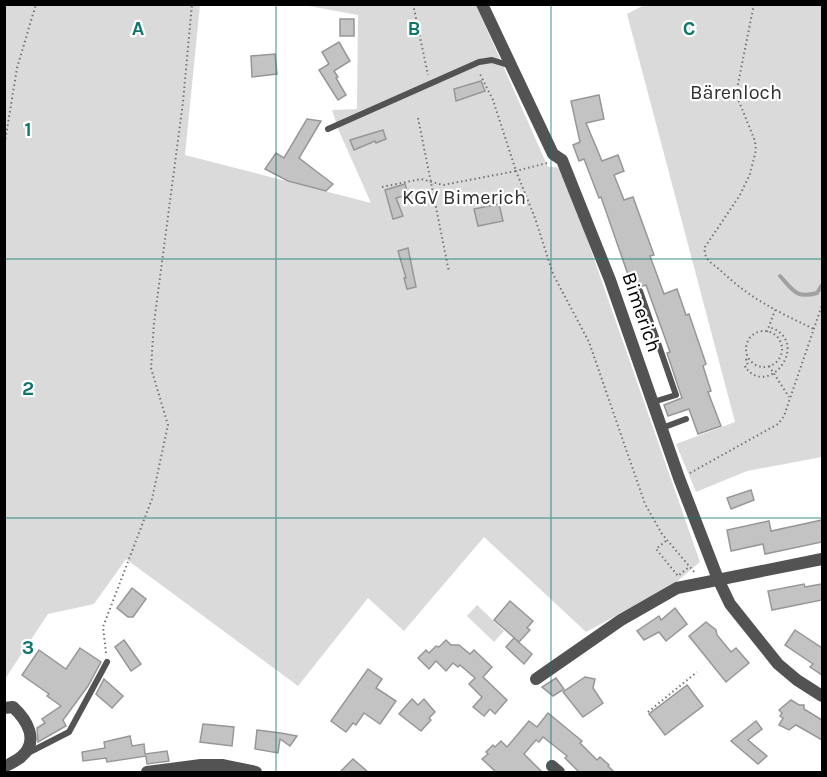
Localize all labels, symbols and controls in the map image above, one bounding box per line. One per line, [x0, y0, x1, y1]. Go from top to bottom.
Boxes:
text: A [132, 17, 145, 40]
text: B [408, 17, 420, 40]
text: C [683, 17, 695, 40]
park label: Bärenloch [690, 81, 782, 104]
text: 1 [24, 118, 32, 141]
park label: KGV Bimerich [402, 186, 526, 209]
street label: Bimerich [617, 269, 666, 355]
text: 2 [22, 377, 34, 400]
text: 3 [22, 636, 34, 659]

